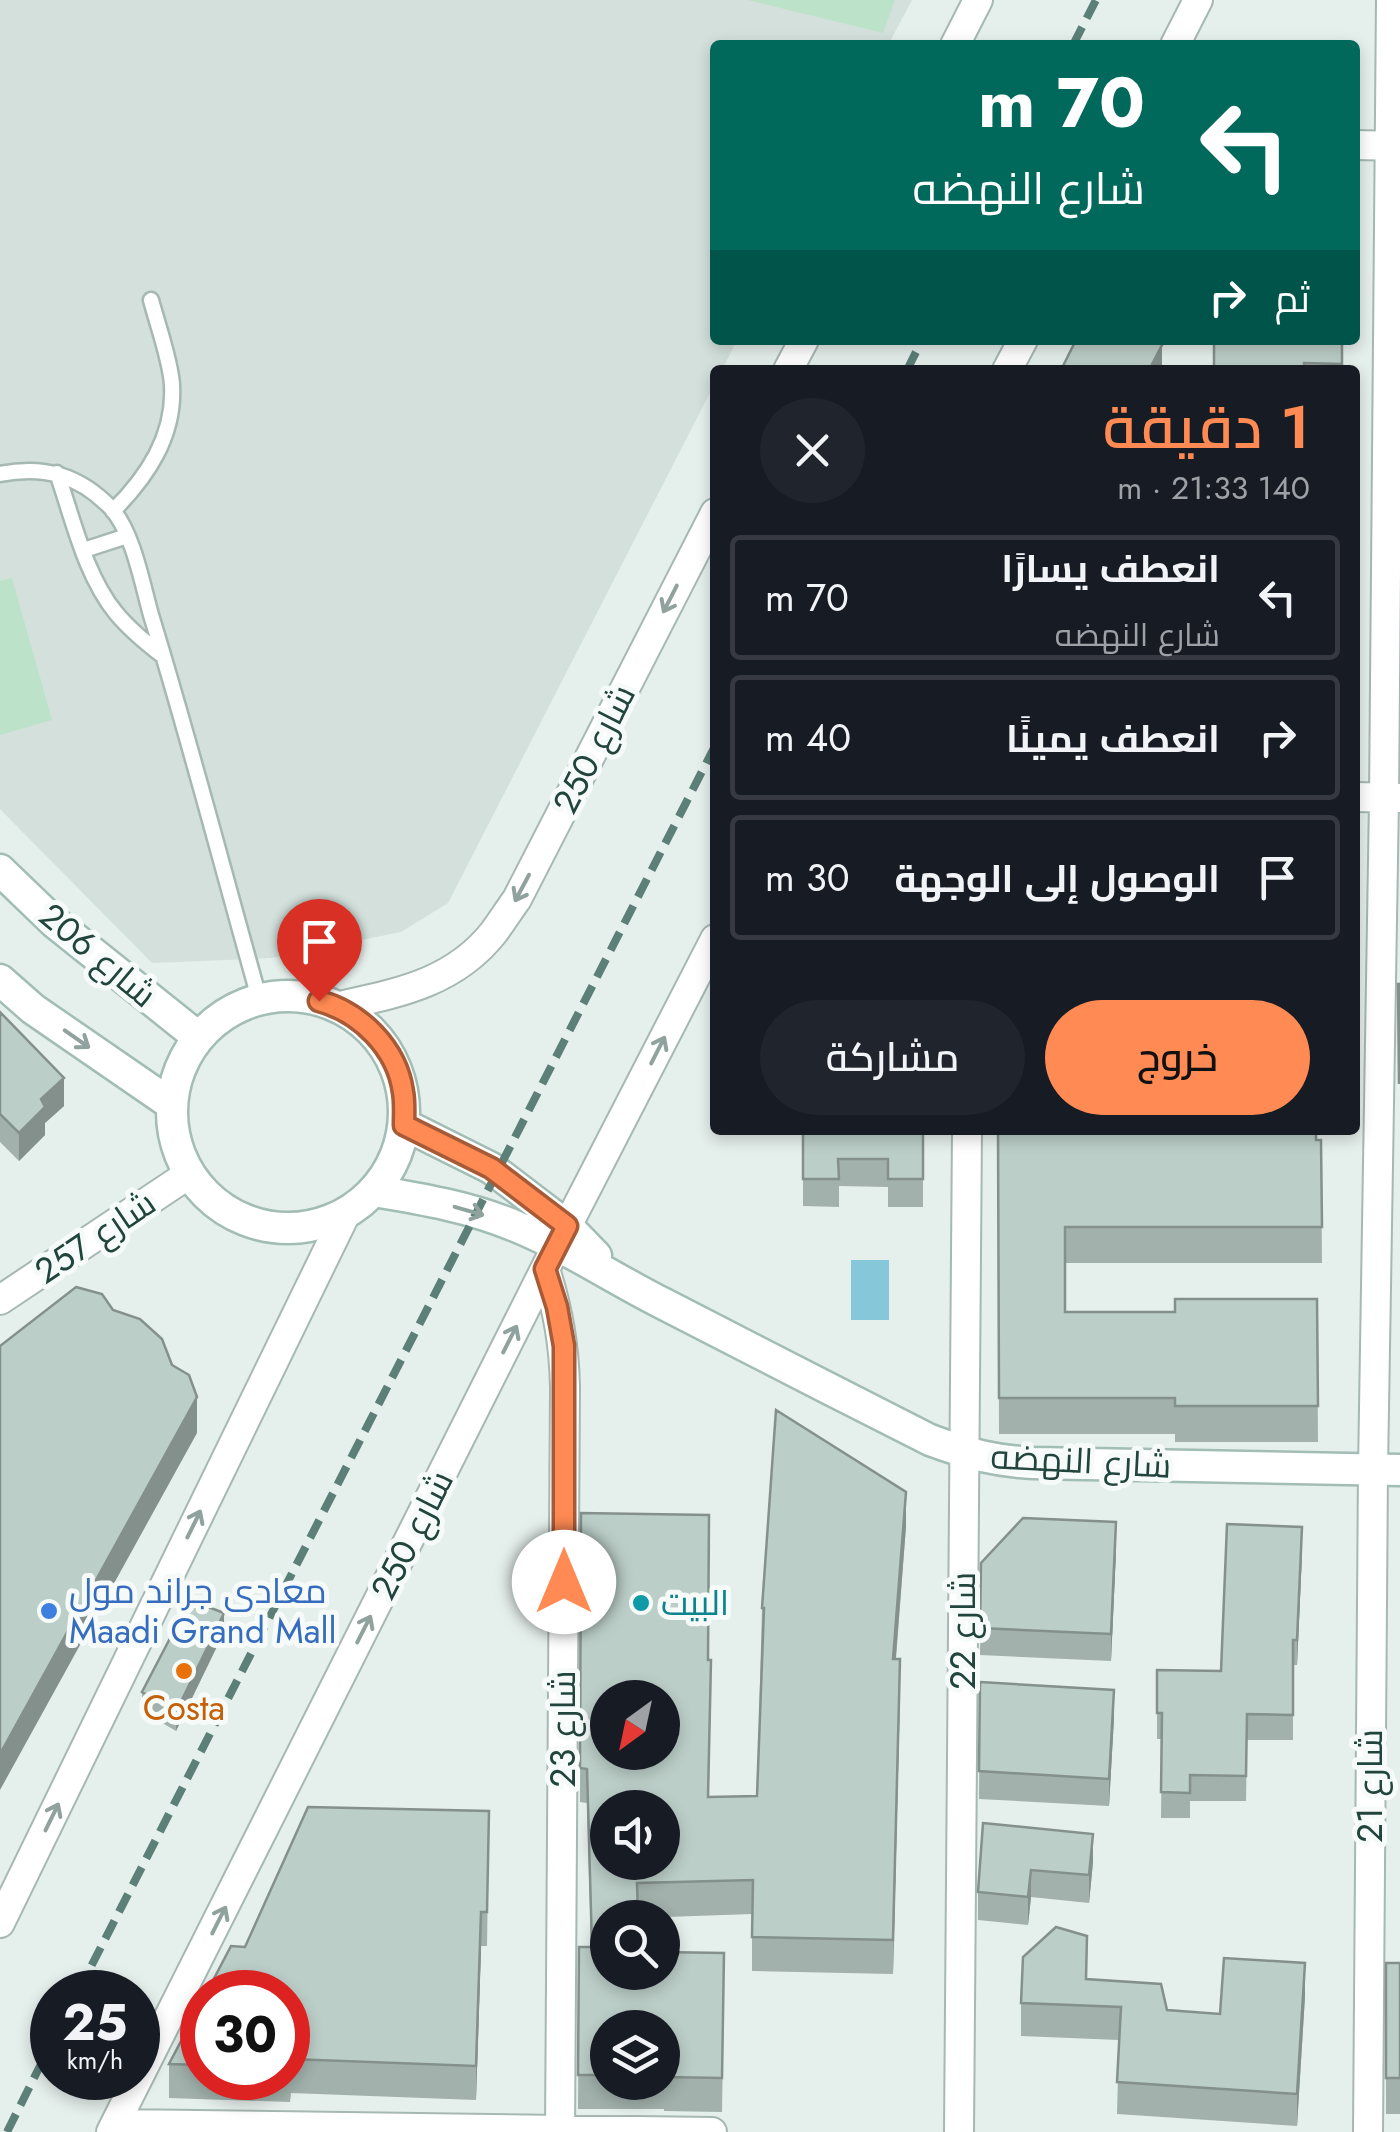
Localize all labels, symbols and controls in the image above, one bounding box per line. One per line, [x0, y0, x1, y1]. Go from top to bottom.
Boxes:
text: 70 m [978, 52, 1145, 153]
icon: left [1180, 80, 1310, 210]
text: شارع النهضه [913, 156, 1145, 221]
icon: right [1200, 270, 1255, 325]
text: ثم [1275, 271, 1310, 326]
text: 1 دقيقة [1103, 384, 1310, 471]
button: close [760, 398, 865, 503]
text: 140 m · 21:33 [1117, 465, 1310, 511]
text: انعطف يسارًا [1001, 541, 1220, 596]
text: 70 m [765, 570, 849, 625]
icon: left [1250, 570, 1305, 625]
one-way arrow [660, 584, 679, 614]
text: شارع النهضه [1055, 612, 1220, 658]
street label: شارع 250 [540, 676, 648, 822]
text: 40 m [765, 710, 851, 765]
icon: right [1250, 710, 1305, 765]
text: انعطف يمينًا [1006, 711, 1220, 766]
text: 30 m [765, 850, 850, 905]
icon: arrive [1250, 850, 1305, 905]
text: الوصول إلى الوجهة [894, 851, 1220, 906]
one-way arrow [512, 873, 531, 903]
street label: شارع 206 [29, 891, 167, 1019]
pin [277, 899, 362, 1002]
icon: arrive [292, 914, 347, 969]
button: مشاركة [760, 1000, 1025, 1115]
button: خروج [1045, 1000, 1310, 1115]
one-way arrow [62, 1028, 90, 1049]
one-way arrow [649, 1035, 668, 1065]
street label: شارع 257 [25, 1178, 165, 1296]
one-way arrow [453, 1203, 484, 1221]
one-way arrow [501, 1325, 520, 1355]
street label: شارع النهضه [989, 1431, 1173, 1491]
street label: شارع 250 [358, 1462, 466, 1608]
one-way arrow [186, 1510, 205, 1540]
position arrow [512, 1530, 616, 1634]
place label: معادى جراند مول Maadi Grand Mall [69, 1566, 337, 1656]
street label: شارع 22 [938, 1572, 988, 1690]
place label: البيت [661, 1578, 729, 1628]
marker: البيت [630, 1592, 652, 1614]
marker: معادى جراند مول Maadi Grand Mall [38, 1600, 60, 1622]
one-way arrow [355, 1615, 374, 1645]
marker: Costa [173, 1660, 195, 1682]
street label: شارع 23 [538, 1670, 588, 1788]
north arrow [590, 1680, 680, 1770]
map controls [590, 1680, 680, 2100]
place label: Costa [143, 1683, 225, 1733]
street label: شارع 21 [1345, 1729, 1395, 1843]
button: sound [590, 1790, 680, 1880]
one-way arrow [43, 1802, 62, 1832]
button: search [590, 1900, 680, 1990]
one-way arrow [210, 1906, 229, 1935]
speed limit sign: 30 [180, 1970, 310, 2100]
text: 25 [62, 1986, 128, 2059]
button: layers [590, 2010, 680, 2100]
text: km/h [67, 2042, 123, 2078]

